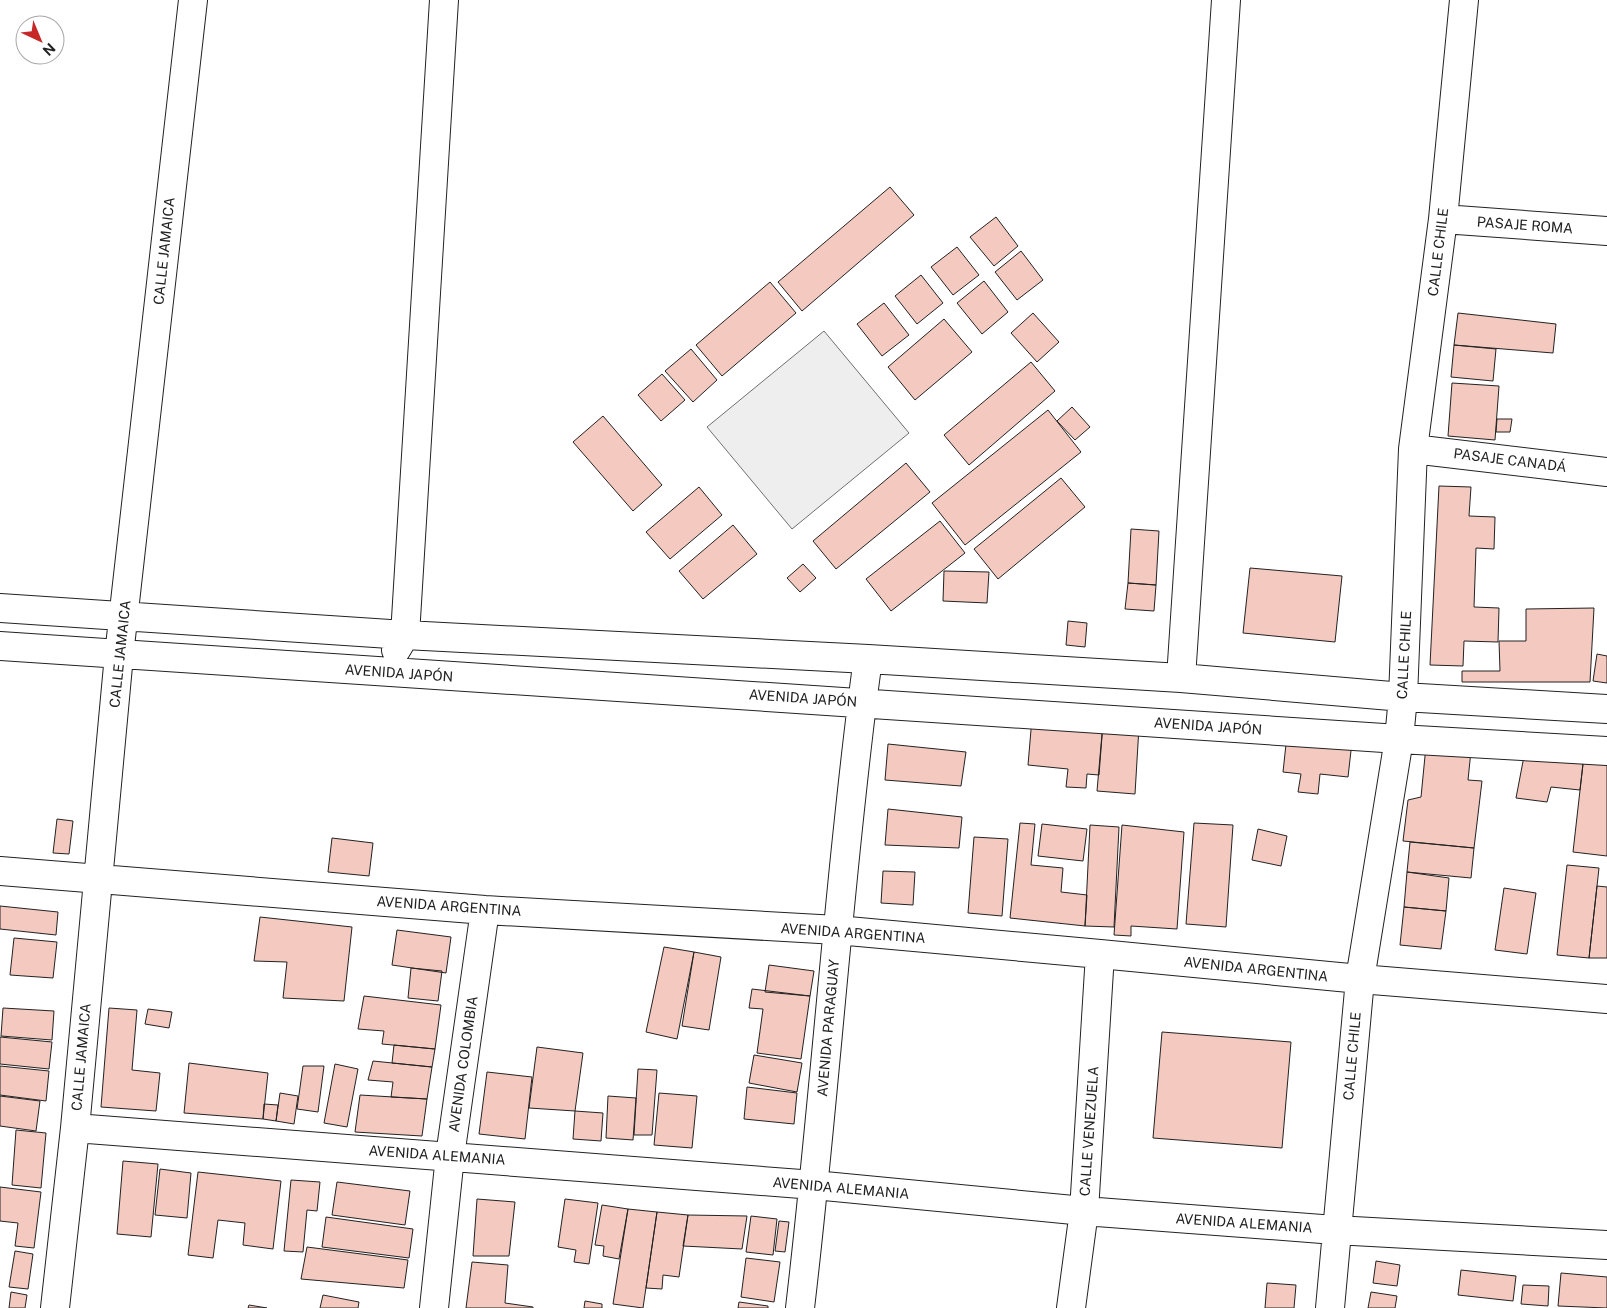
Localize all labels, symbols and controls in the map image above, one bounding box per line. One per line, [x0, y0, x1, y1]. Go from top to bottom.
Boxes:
north arrow [15, 15, 65, 65]
text: N [40, 40, 59, 59]
street label: CALLE JAMAICA [150, 196, 178, 306]
street label: CALLE CHILE [1425, 207, 1451, 297]
street label: PASAJE ROMA [1476, 214, 1574, 236]
street label: PASAJE CANADÁ [1453, 444, 1568, 475]
street label: CALLE JAMAICA [106, 599, 134, 709]
street label: CALLE CHILE [1394, 610, 1414, 700]
street label: AVENIDA JAPÓN [344, 659, 454, 685]
street label: AVENIDA JAPÓN [748, 684, 858, 710]
street label: AVENIDA JAPÓN [1153, 712, 1263, 738]
street label: AVENIDA ARGENTINA [376, 893, 522, 919]
street label: AVENIDA ARGENTINA [780, 920, 926, 946]
street label: AVENIDA ARGENTINA [1183, 953, 1329, 985]
street label: AVENIDA PARAGUAY [814, 958, 842, 1097]
street label: AVENIDA COLOMBIA [446, 995, 480, 1133]
street label: CALLE JAMAICA [68, 1002, 94, 1112]
street label: CALLE CHILE [1340, 1011, 1364, 1101]
street label: CALLE VENEZUELA [1076, 1065, 1102, 1197]
street label: AVENIDA ALEMANIA [368, 1142, 506, 1168]
street label: AVENIDA ALEMANIA [772, 1174, 910, 1202]
street label: AVENIDA ALEMANIA [1175, 1210, 1313, 1236]

